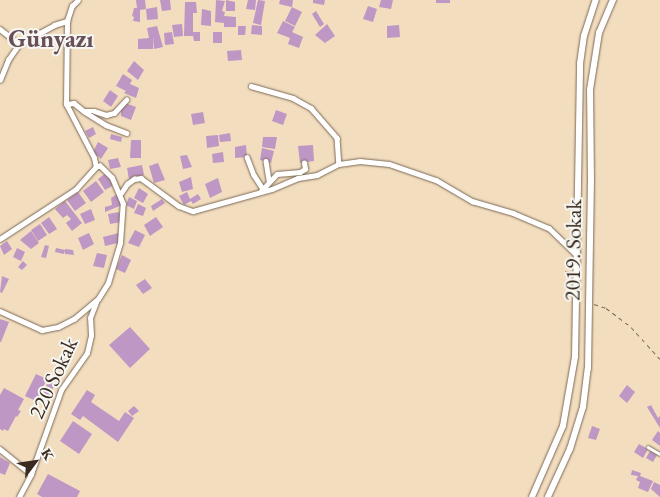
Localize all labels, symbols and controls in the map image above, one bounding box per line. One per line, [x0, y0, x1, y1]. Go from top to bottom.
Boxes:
district label: Günyazı [8, 23, 94, 53]
street label: 2019. Sokak [559, 199, 587, 301]
street label: 220 Sokak [23, 333, 83, 423]
north arrow [10, 437, 60, 487]
text: K [37, 445, 58, 463]

